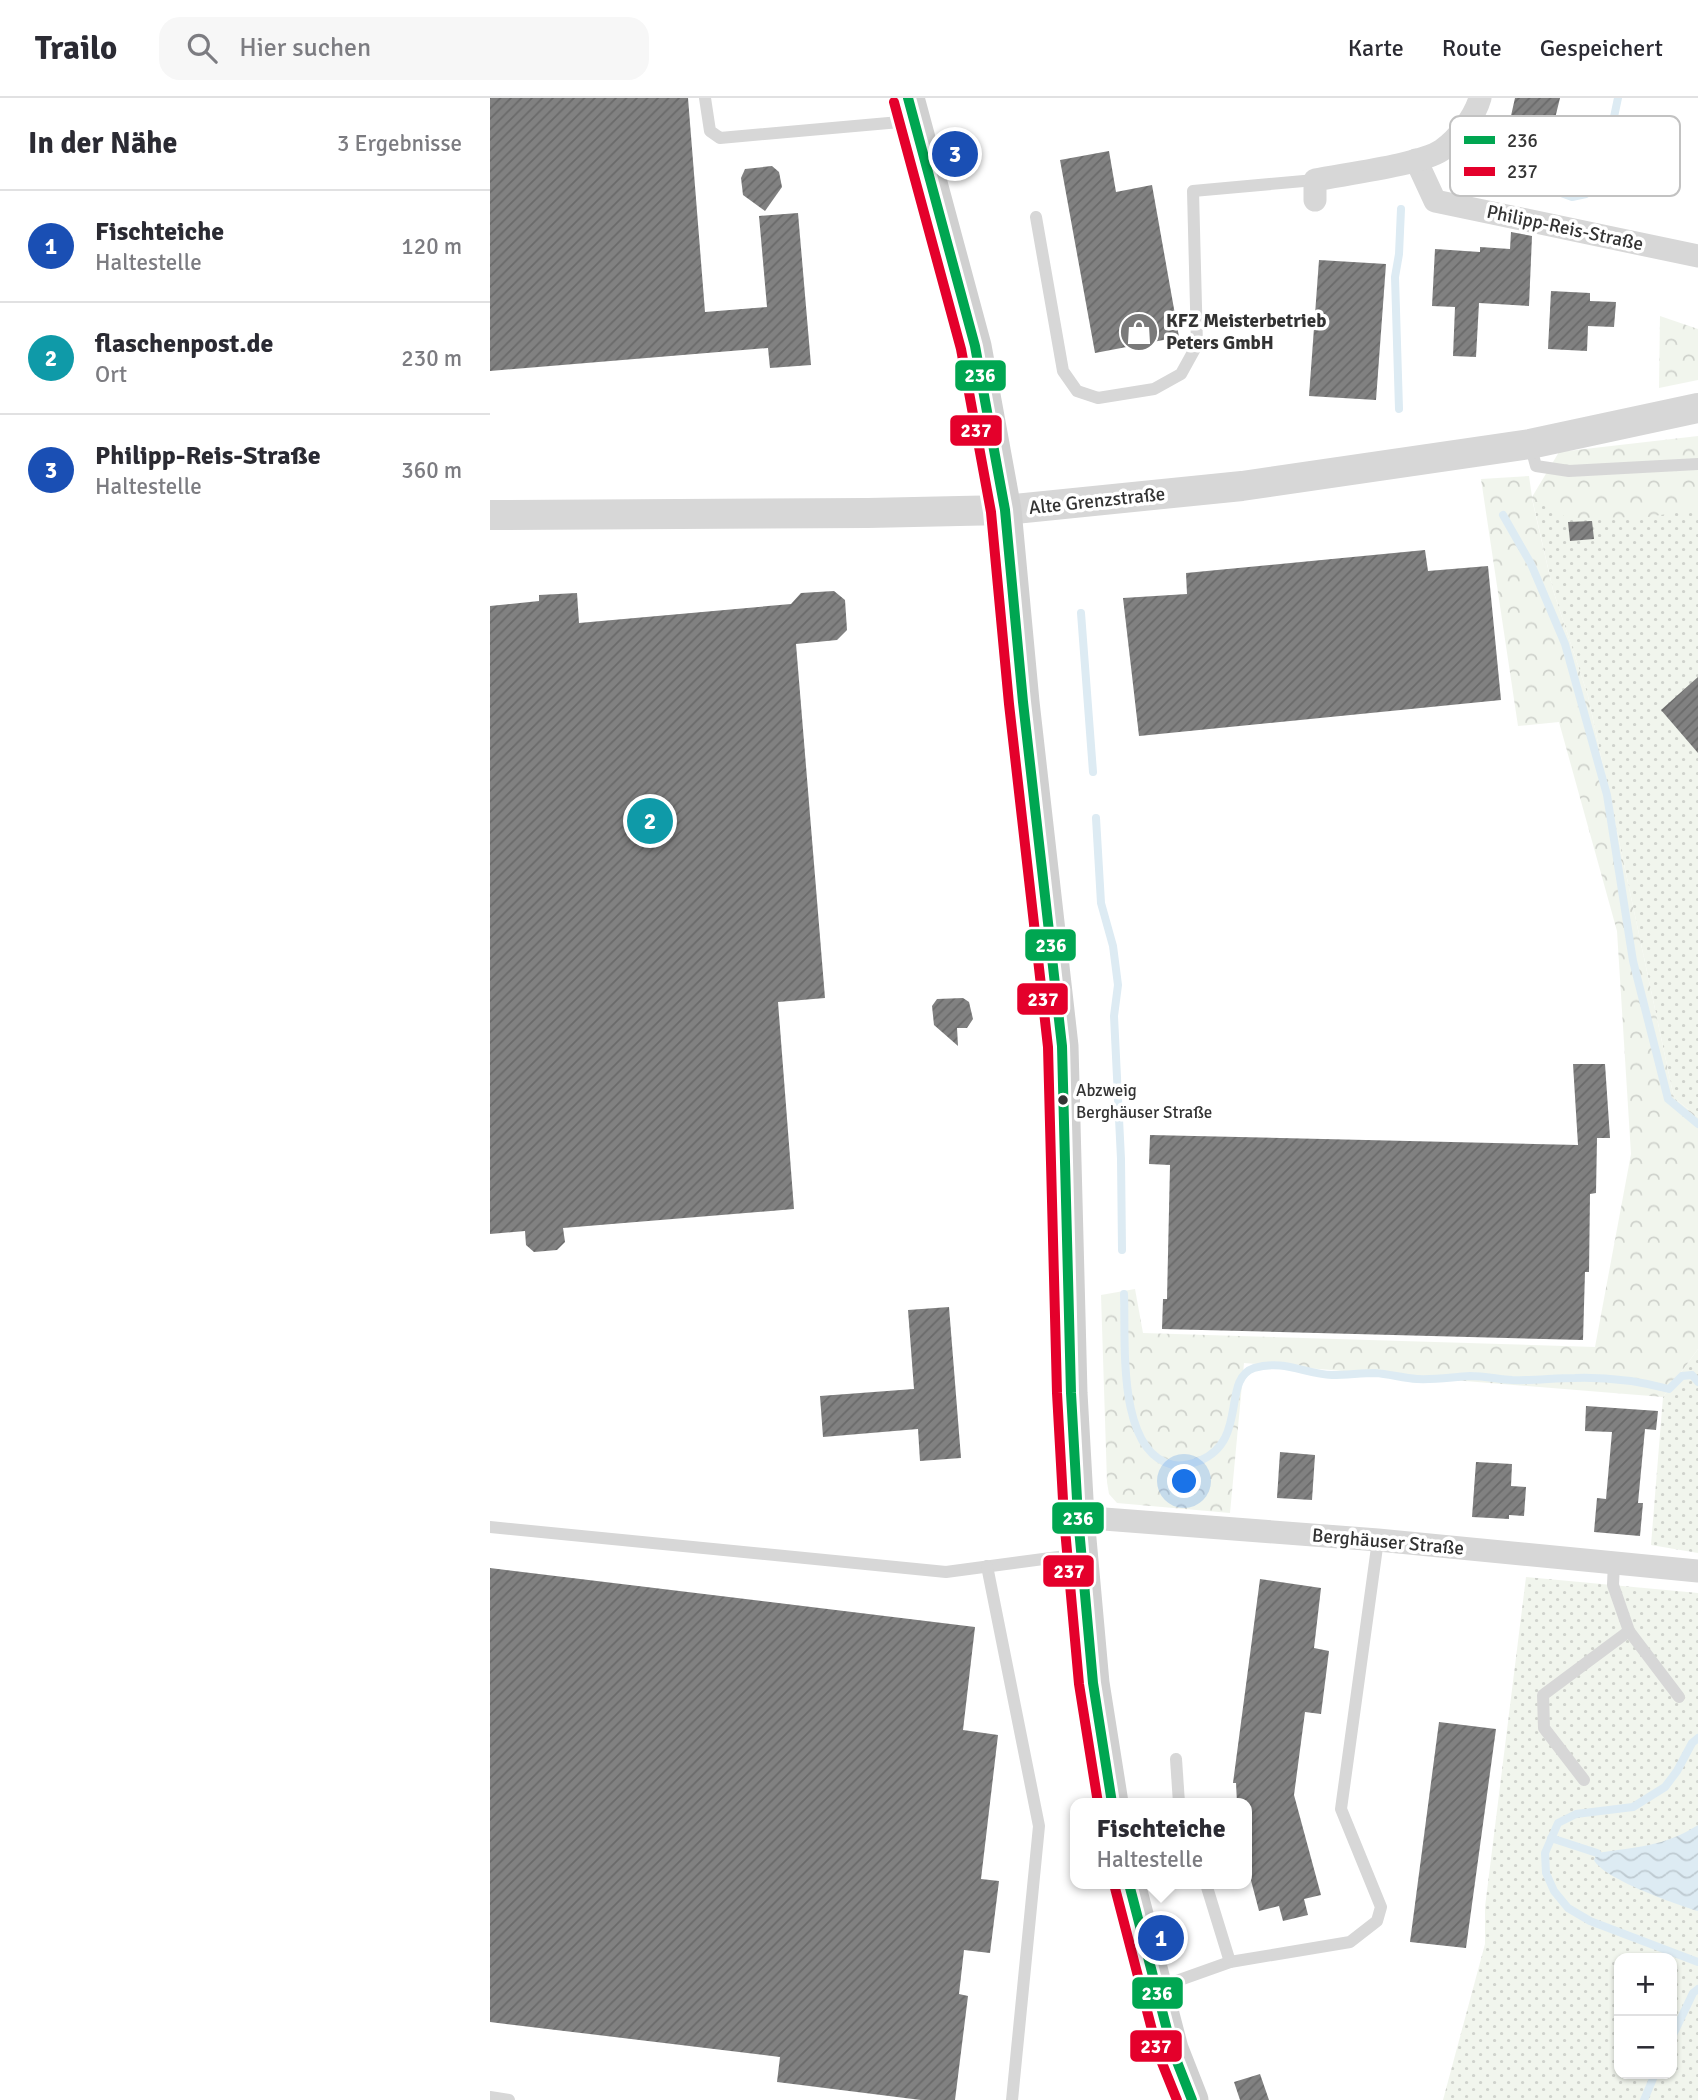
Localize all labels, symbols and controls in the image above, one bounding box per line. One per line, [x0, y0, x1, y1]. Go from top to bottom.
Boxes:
search box [159, 17, 649, 80]
text: Trailo [35, 28, 117, 69]
icon: search [183, 29, 221, 67]
text: Hier suchen [239, 32, 371, 64]
text: Karte [1348, 33, 1404, 63]
text: Route [1442, 33, 1502, 63]
text: Gespeichert [1540, 33, 1663, 63]
legend [1450, 116, 1680, 196]
text: In der Nähe [28, 125, 177, 162]
pin: 3 [932, 128, 978, 180]
text: 3 Ergebnisse [337, 129, 462, 158]
text: 236 [1507, 129, 1538, 153]
text: 237 [1507, 160, 1538, 184]
street label: Philipp-Reis-Straße [1484, 200, 1646, 256]
text: Fischteiche [95, 216, 224, 248]
text: 1 [45, 232, 57, 261]
text: 120 m [401, 232, 462, 261]
text: Haltestelle [95, 248, 202, 277]
place label: KFZ Meisterbetrieb Peters GmbH [1166, 309, 1326, 355]
shop icon: KFZ Meisterbetrieb Peters GmbH [1118, 311, 1160, 353]
text: flaschenpost.de [95, 328, 274, 360]
text: 2 [45, 344, 57, 373]
text: 230 m [401, 344, 462, 373]
line badge: 236 [954, 359, 1007, 392]
text: Ort [95, 360, 127, 389]
text: 236 [965, 364, 995, 388]
line badge: 237 [949, 414, 1003, 447]
text: 237 [961, 419, 991, 443]
text: Philipp-Reis-Straße [95, 440, 321, 472]
text: 3 [45, 456, 57, 485]
text: 360 m [401, 456, 462, 485]
text: Haltestelle [95, 472, 202, 501]
street label: Alte Grenzstraße [1028, 482, 1166, 520]
pin: 2 [627, 795, 673, 847]
line badge: 236 [1024, 928, 1077, 962]
text: 236 [1036, 934, 1066, 958]
line badge: 237 [1016, 982, 1069, 1016]
text: 237 [1028, 988, 1058, 1012]
place label: Abzweig Berghäuser Straße [1076, 1080, 1212, 1123]
marker: Abzweig Berghäuser Straße [1056, 1093, 1070, 1107]
your location [1167, 1464, 1201, 1498]
line badge: 236 [1051, 1501, 1105, 1535]
text: 236 [1063, 1507, 1093, 1531]
street label: Berghäuser Straße [1311, 1523, 1465, 1561]
line badge: 237 [1042, 1554, 1095, 1588]
text: 237 [1054, 1560, 1084, 1584]
popup [1070, 1798, 1252, 1889]
text: Fischteiche [1096, 1813, 1226, 1845]
text: Haltestelle [1096, 1845, 1203, 1874]
pin: 1 [1138, 1912, 1184, 1964]
map controls [1614, 1953, 1677, 2079]
button: + [1614, 1953, 1677, 2016]
line badge: 236 [1131, 1976, 1184, 2010]
text: 236 [1142, 1982, 1172, 2006]
button: − [1614, 2016, 1677, 2079]
line badge: 237 [1129, 2029, 1183, 2063]
text: 237 [1141, 2035, 1171, 2059]

